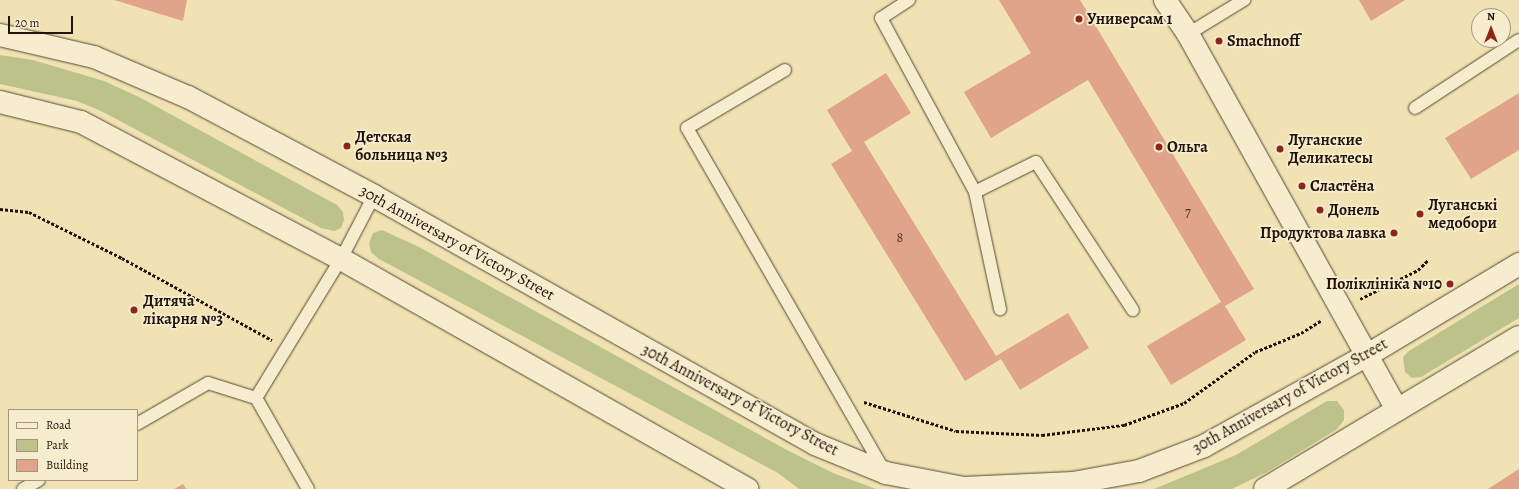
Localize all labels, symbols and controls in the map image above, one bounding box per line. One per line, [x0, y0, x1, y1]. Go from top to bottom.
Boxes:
scale bar [10, 8, 75, 34]
north arrow [1471, 8, 1511, 48]
place label: Универсам 1 [1087, 9, 1172, 29]
text: N [1487, 9, 1495, 24]
marker: Универсам 1 [1074, 14, 1084, 24]
text: 20 m [15, 15, 39, 31]
place label: Smachnoff [1227, 31, 1300, 51]
marker: Smachnoff [1214, 36, 1224, 46]
place label: Детская больница №3 [355, 127, 448, 165]
place label: Луганские Деликатесы [1288, 130, 1373, 168]
place label: Ольга [1167, 137, 1208, 157]
marker: Детская больница №3 [342, 141, 352, 151]
marker: Ольга [1154, 142, 1164, 152]
marker: Луганские Деликатесы [1275, 144, 1285, 154]
place label: Сластёна [1310, 176, 1374, 196]
street label: 30th Anniversary of Victory Street [356, 181, 558, 305]
marker: Сластёна [1297, 181, 1307, 191]
place label: Луганські медобори [1428, 195, 1497, 233]
place label: Донель [1328, 200, 1379, 220]
house number: 7 [1185, 205, 1191, 221]
marker: Донель [1315, 205, 1325, 215]
marker: Луганські медобори [1415, 209, 1425, 219]
place label: Продуктова лавка [1260, 223, 1386, 243]
marker: Продуктова лавка [1389, 228, 1399, 238]
house number: 8 [897, 230, 903, 246]
place label: Поліклініка №10 [1326, 274, 1442, 294]
marker: Поліклініка №10 [1445, 279, 1455, 289]
place label: Дитяча лікарня №3 [143, 291, 223, 329]
marker: Дитяча лікарня №3 [128, 304, 140, 316]
street label: 30th Anniversary of Victory Street [1189, 334, 1391, 458]
street label: 30th Anniversary of Victory Street [638, 340, 842, 460]
legend [8, 409, 138, 481]
text: Road [46, 417, 71, 433]
text: Park [46, 437, 69, 453]
text: Building [46, 457, 88, 473]

